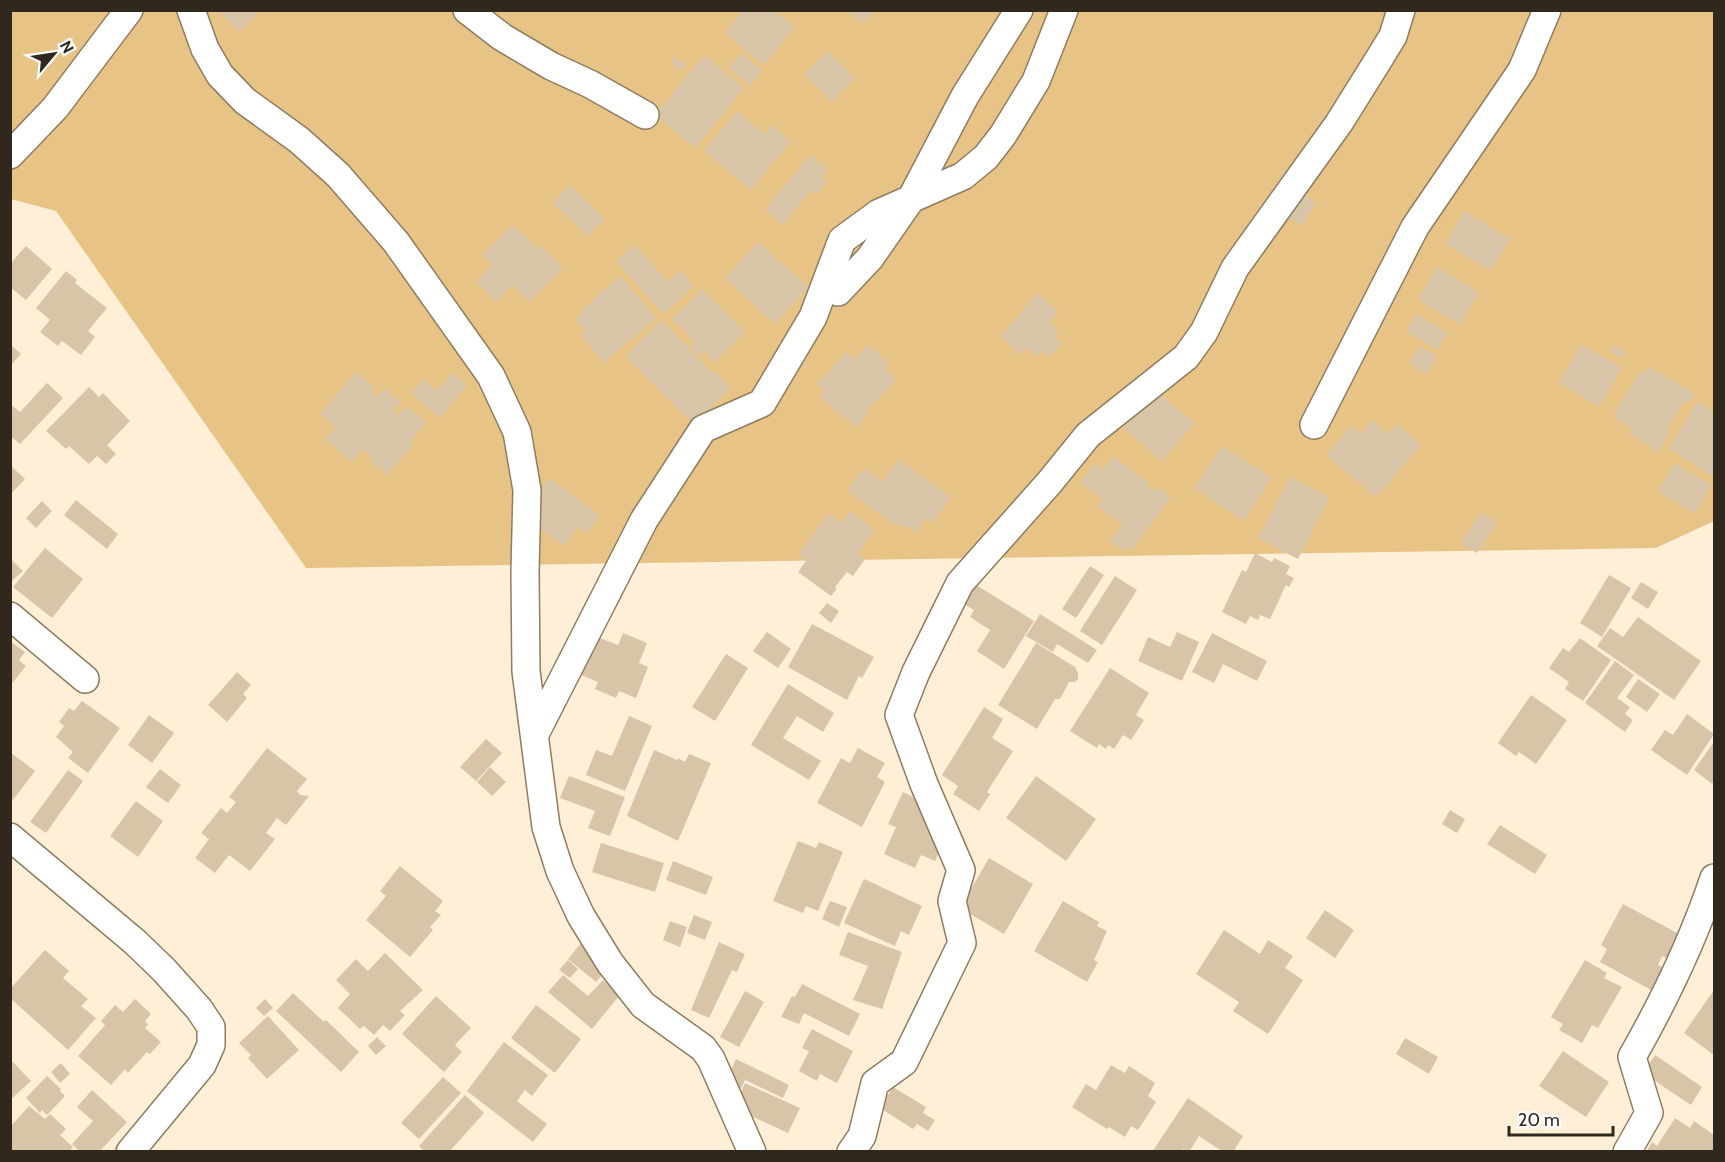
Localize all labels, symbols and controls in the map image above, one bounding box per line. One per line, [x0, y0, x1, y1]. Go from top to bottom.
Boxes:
north arrow [24, 24, 84, 84]
text: N [56, 37, 78, 57]
scale bar [1509, 1099, 1612, 1137]
text: 20 m [1518, 1109, 1560, 1131]

